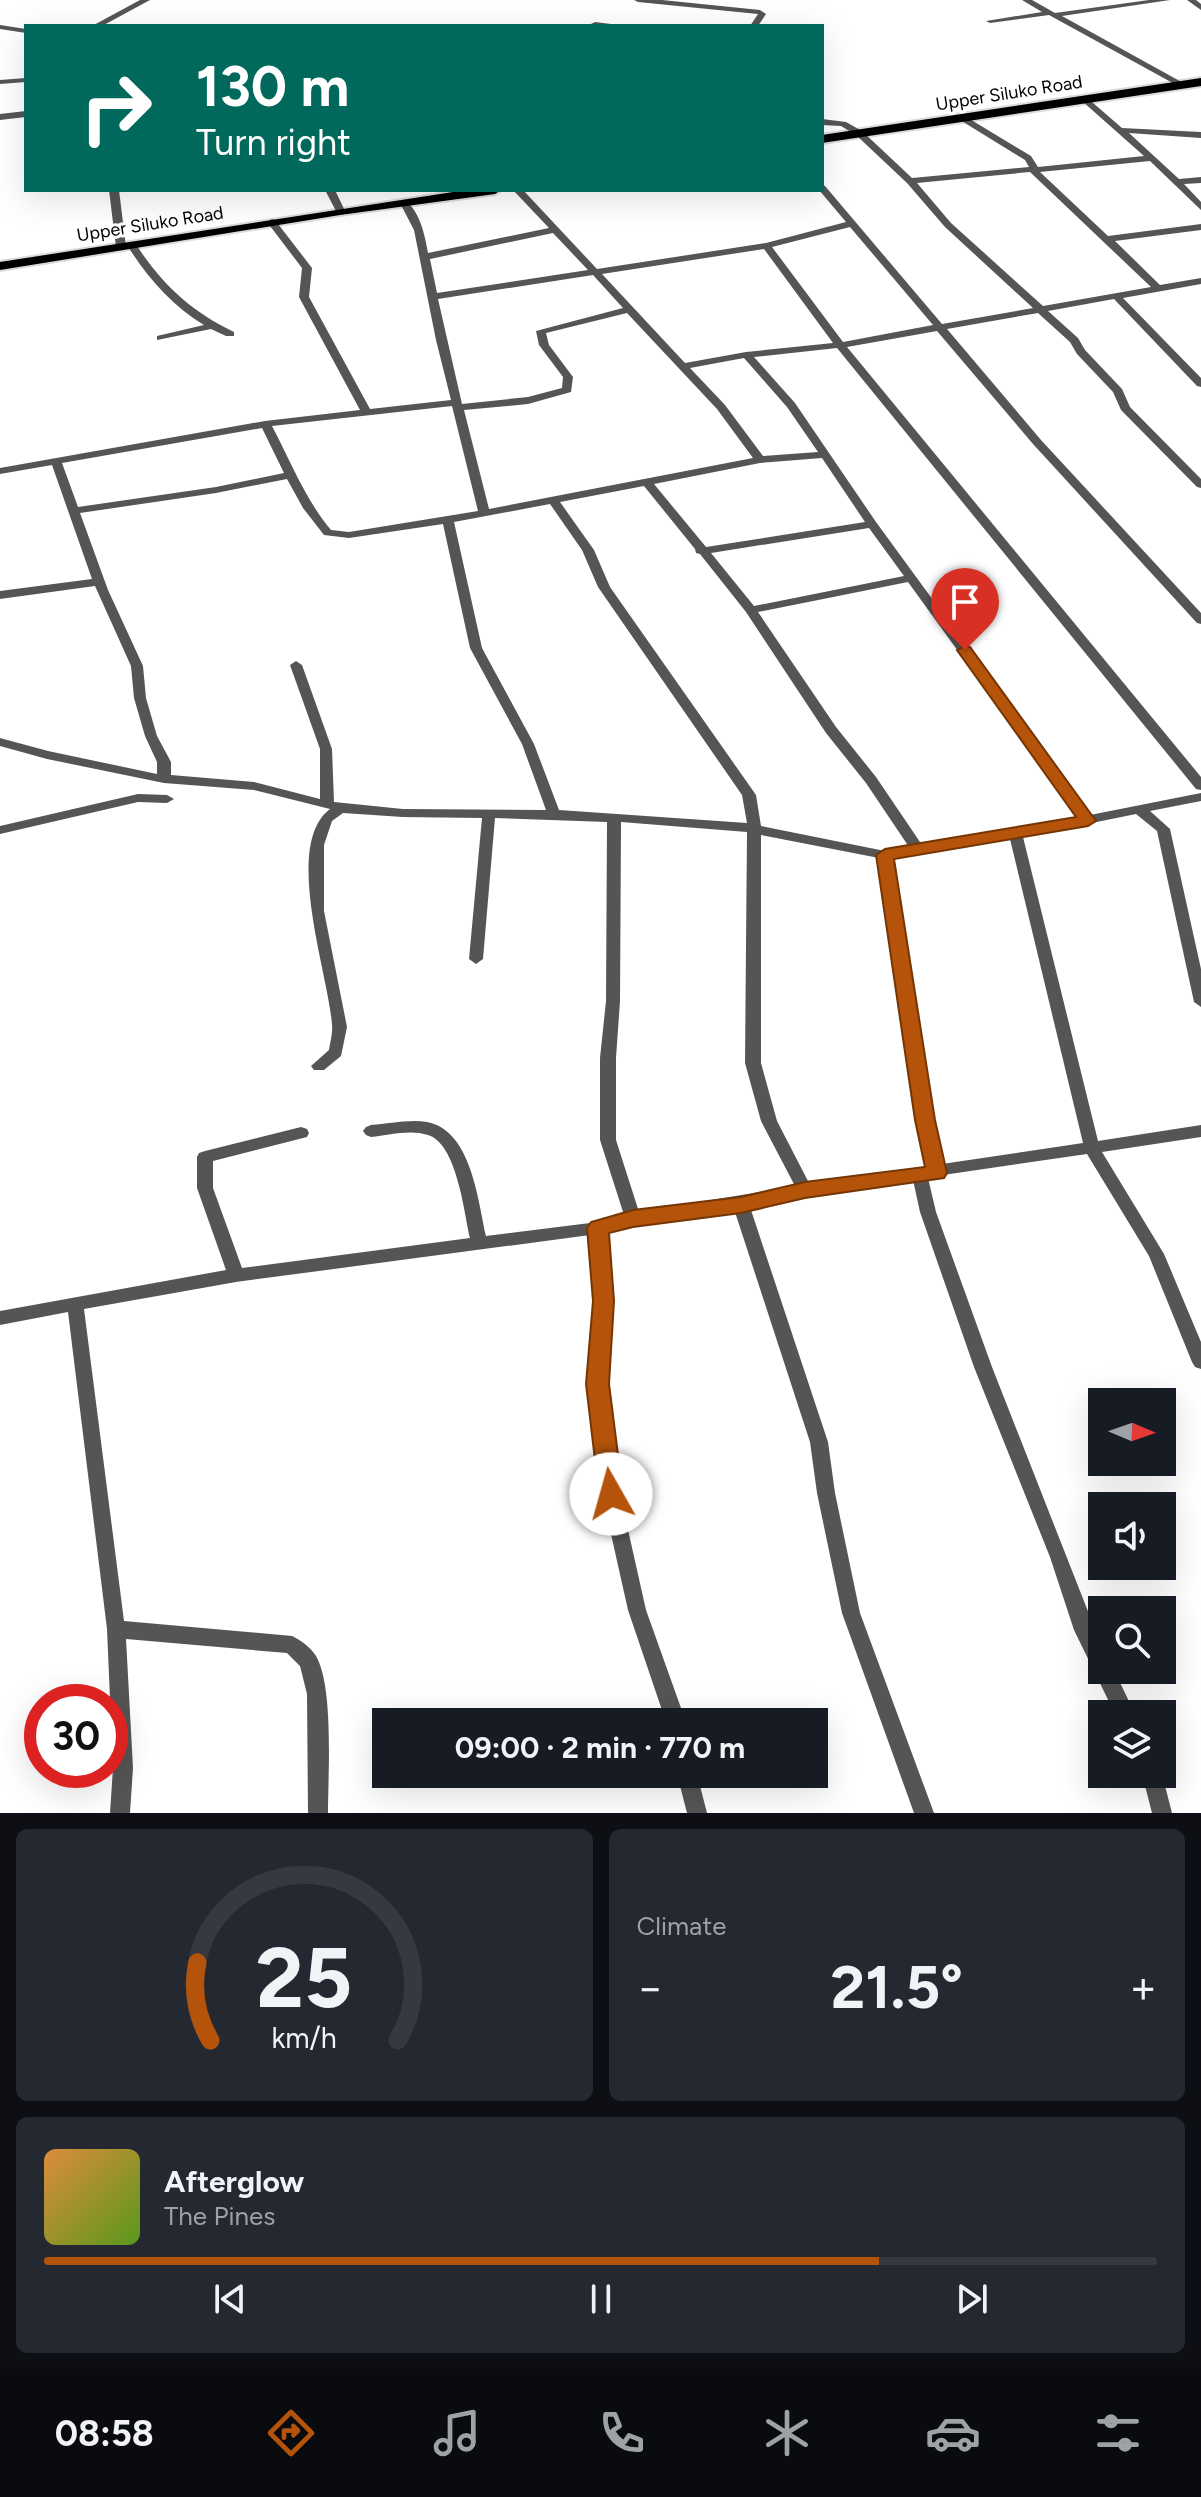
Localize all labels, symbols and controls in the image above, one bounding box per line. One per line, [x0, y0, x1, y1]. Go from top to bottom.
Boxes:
text: 130 m [196, 53, 349, 120]
icon: right [64, 56, 168, 160]
street label: Upper Siluko Road [934, 71, 1084, 115]
text: Turn right [196, 121, 351, 164]
street label: Upper Siluko Road [75, 202, 225, 246]
pin [931, 568, 999, 650]
icon: arrive [943, 580, 987, 624]
north arrow [1088, 1388, 1176, 1476]
map controls [1088, 1388, 1176, 1788]
position arrow [569, 1452, 653, 1536]
button: sound [1088, 1492, 1176, 1580]
button: search [1088, 1596, 1176, 1684]
speed limit sign: 30 [24, 1684, 128, 1788]
button: layers [1088, 1700, 1176, 1788]
text: 09:00 · 2 min · 770 m [455, 1729, 745, 1766]
text: Climate [637, 1910, 726, 1942]
text: 25 [256, 1928, 353, 2028]
text: 21.5° [831, 1951, 963, 2023]
text: − [637, 1961, 664, 2014]
text: + [1130, 1961, 1157, 2014]
text: km/h [272, 2021, 337, 2055]
text: Afterglow [164, 2163, 304, 2200]
text: The Pines [164, 2200, 275, 2232]
icon: previous [208, 2277, 252, 2321]
icon: pause [579, 2277, 623, 2321]
icon: next [950, 2277, 994, 2321]
icon: directions [263, 2405, 319, 2461]
icon: music [429, 2405, 485, 2461]
icon: phone [594, 2405, 650, 2461]
icon: climate [759, 2405, 815, 2461]
icon: car [925, 2405, 981, 2461]
icon: filters [1090, 2405, 1146, 2461]
text: 08:58 [55, 2412, 154, 2455]

